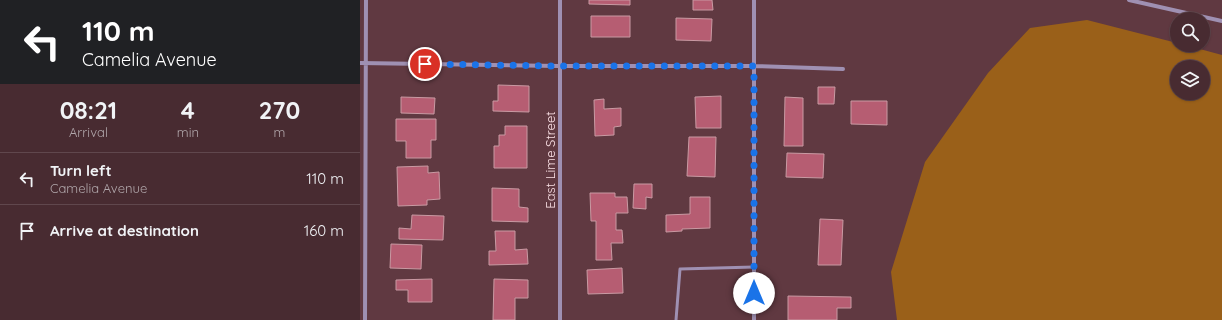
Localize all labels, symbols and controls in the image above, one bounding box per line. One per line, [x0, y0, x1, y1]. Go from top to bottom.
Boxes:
map controls [1170, 12, 1210, 100]
button: search [1170, 12, 1210, 52]
text: 110 m [82, 13, 155, 48]
icon: left [16, 16, 68, 68]
pin [408, 47, 442, 81]
text: Camelia Avenue [82, 48, 217, 71]
icon: arrive [414, 53, 436, 75]
button: layers [1170, 60, 1210, 100]
text: 08:21 [60, 95, 117, 125]
text: 4 [181, 95, 195, 125]
text: 270 [259, 95, 300, 125]
street label: East Lime Street [542, 111, 558, 209]
text: Arrival [69, 124, 108, 140]
text: min [177, 124, 199, 140]
text: m [274, 124, 285, 140]
text: Turn left [50, 161, 112, 180]
icon: left [16, 168, 38, 190]
text: 110 m [306, 169, 344, 188]
text: Camelia Avenue [50, 180, 147, 196]
icon: arrive [16, 220, 38, 242]
text: Arrive at destination [50, 221, 199, 240]
text: 160 m [304, 221, 344, 240]
position arrow [733, 272, 775, 314]

